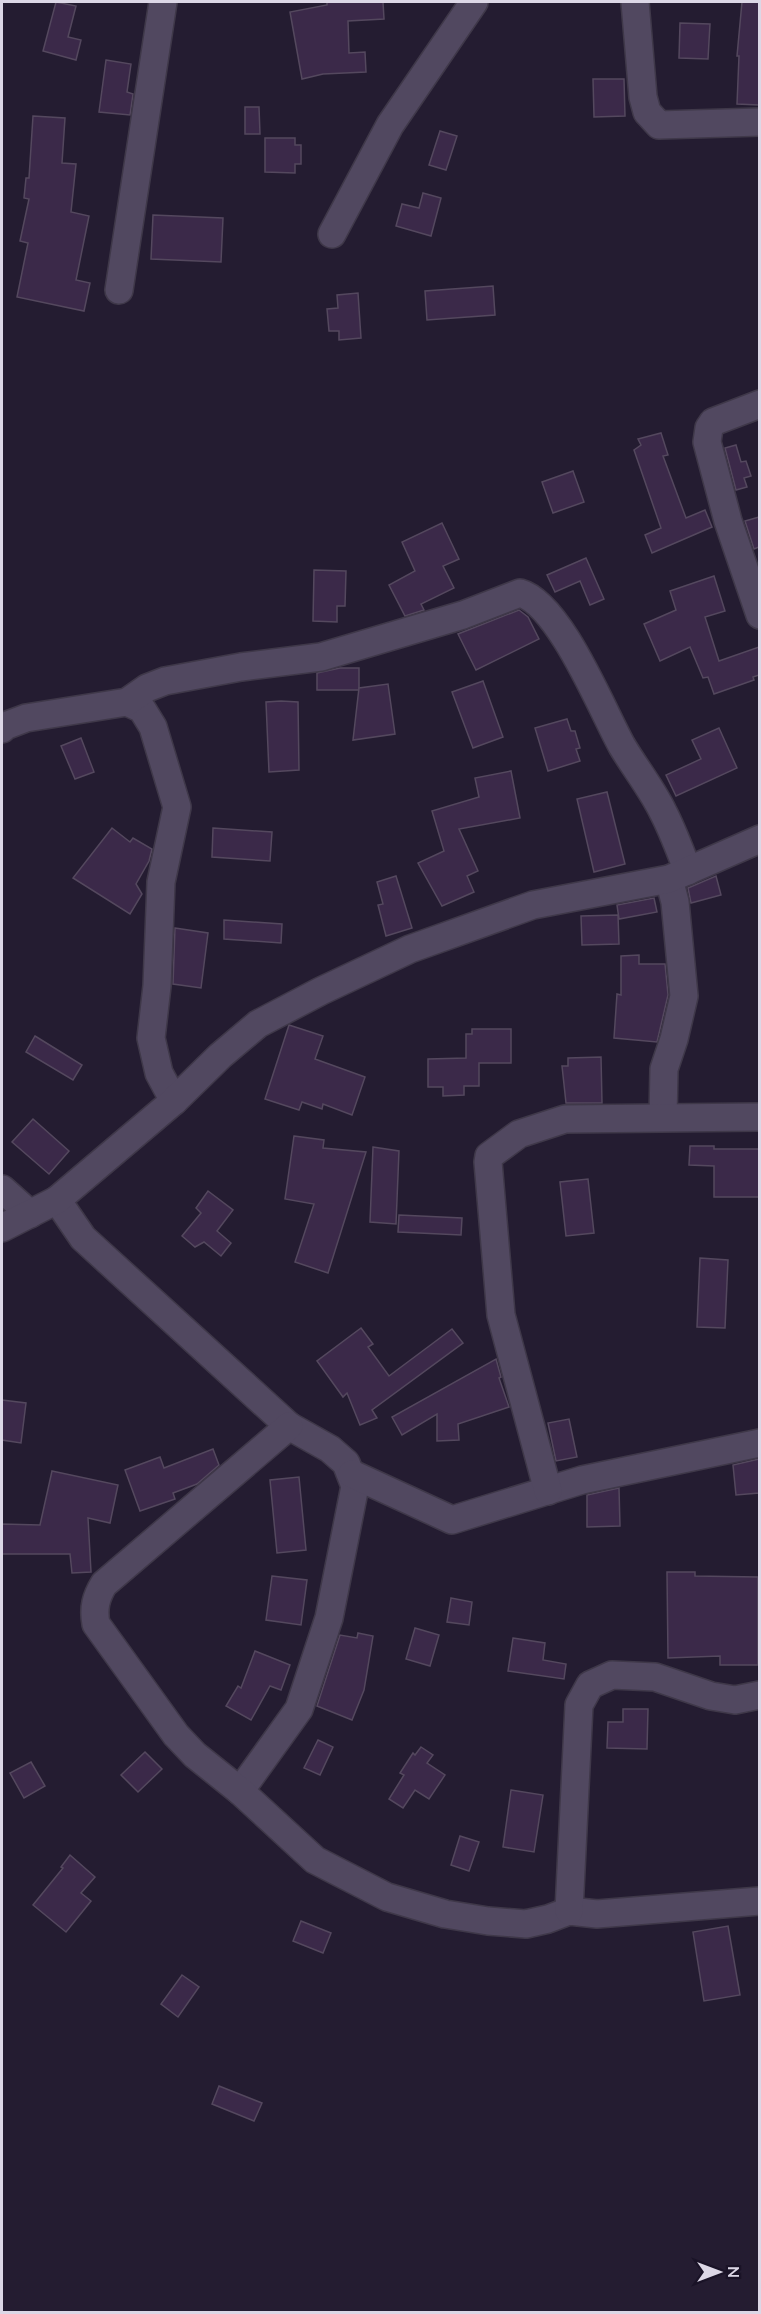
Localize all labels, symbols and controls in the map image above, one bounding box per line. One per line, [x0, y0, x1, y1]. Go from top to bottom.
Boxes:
north arrow [689, 2242, 749, 2302]
text: N [724, 2266, 744, 2278]

